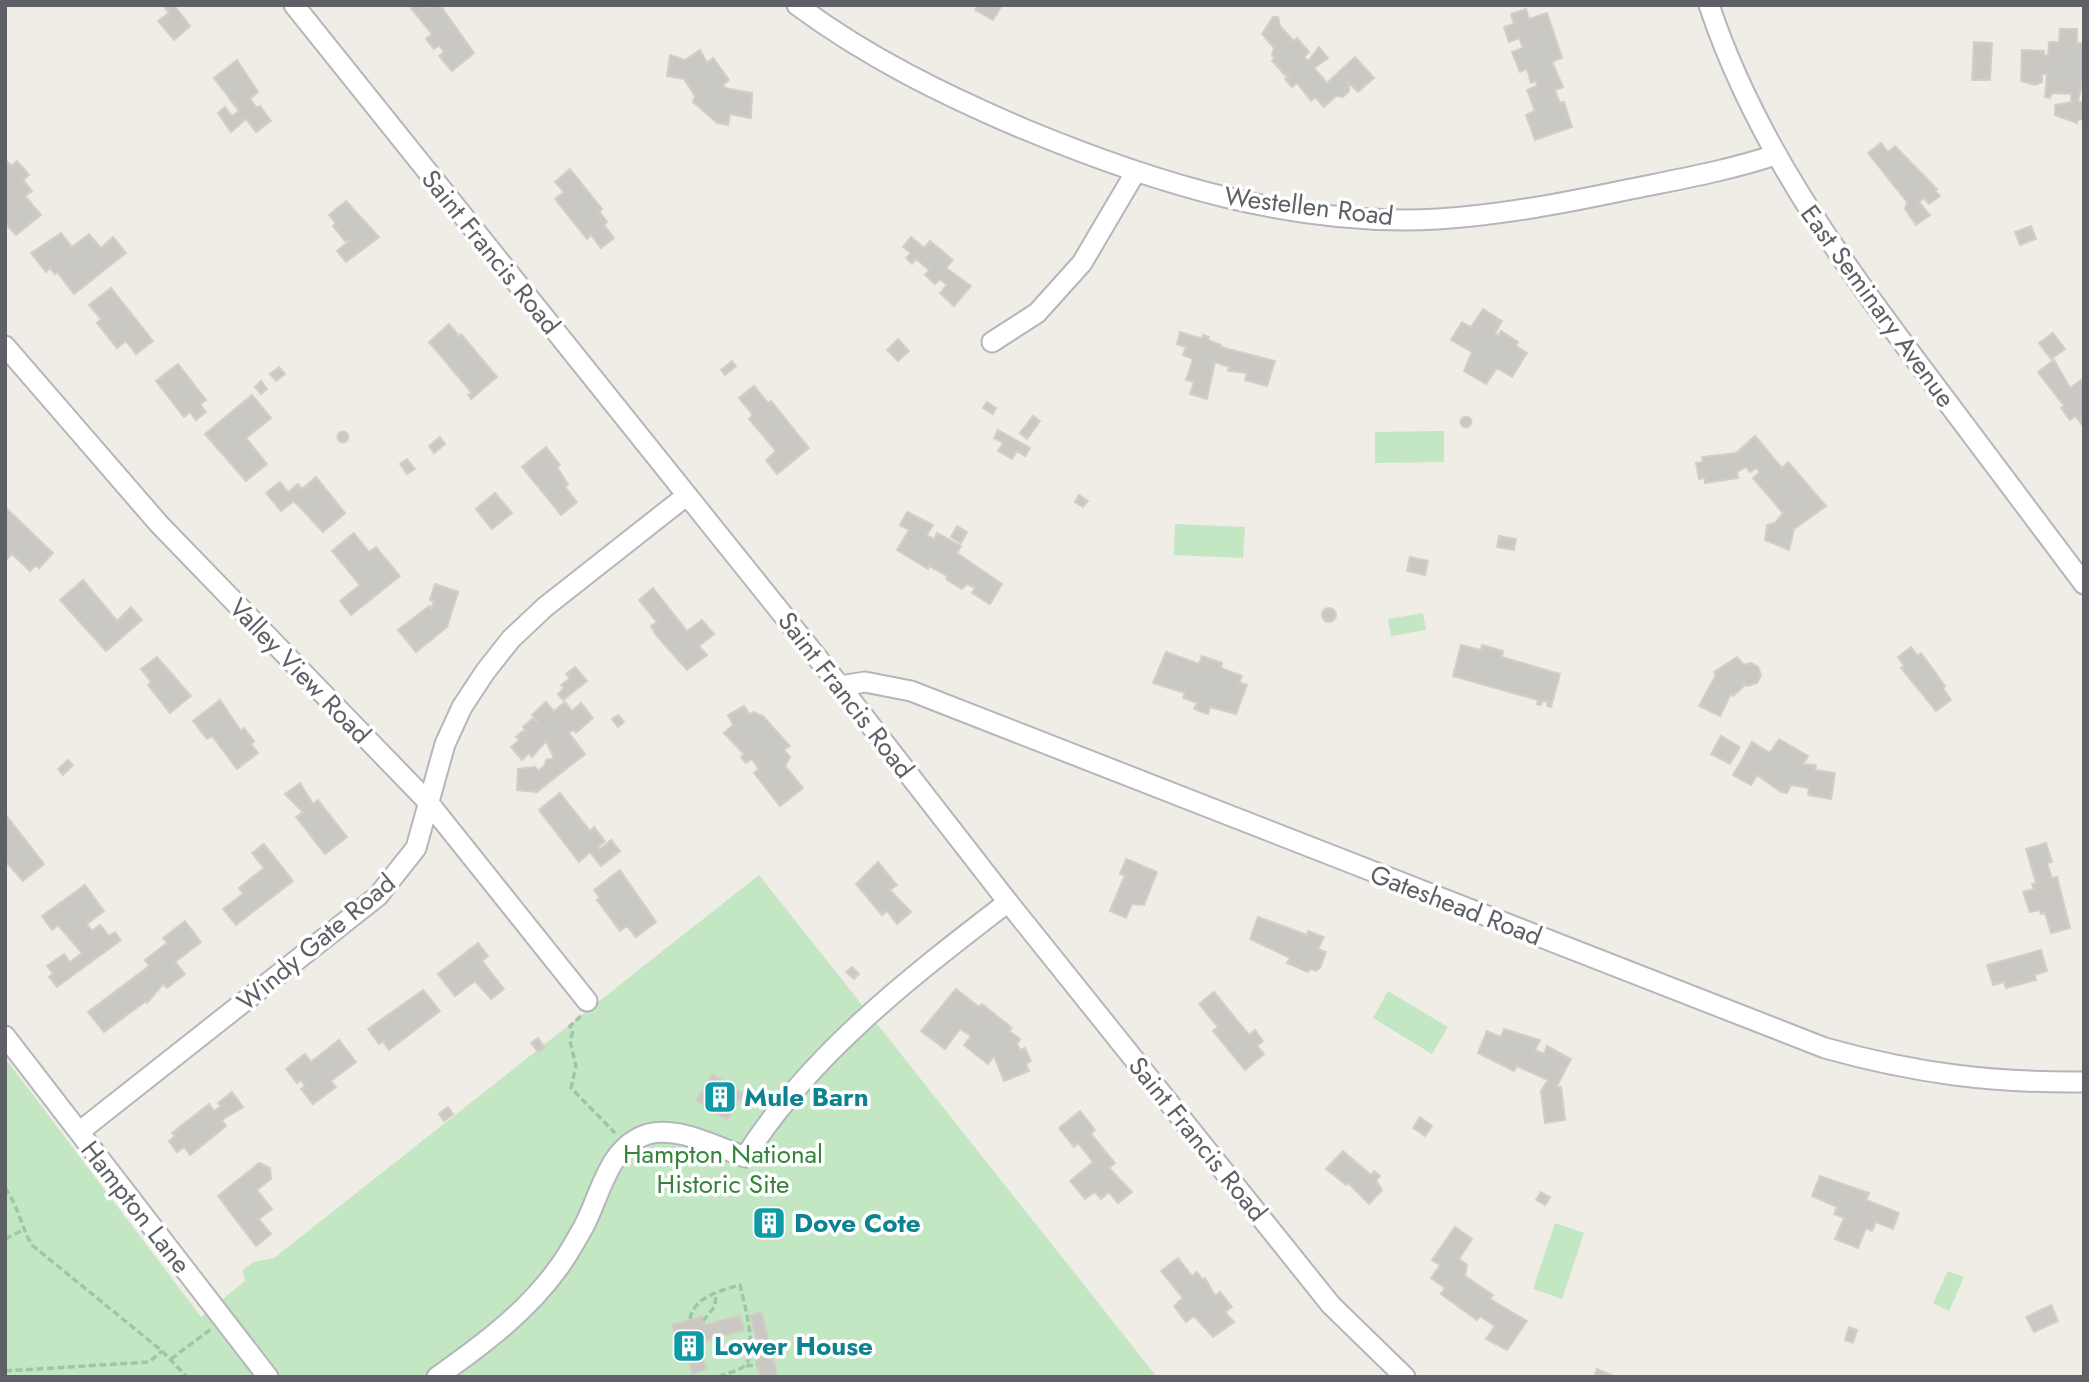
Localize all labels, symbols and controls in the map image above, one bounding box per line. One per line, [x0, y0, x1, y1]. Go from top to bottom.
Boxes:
street label: Saint Francis Road [413, 161, 569, 343]
street label: Westellen Road [1222, 177, 1396, 235]
street label: East Seminary Avenue [1791, 197, 1965, 415]
street label: Valley View Road [220, 590, 380, 752]
street label: Saint Francis Road [769, 604, 923, 786]
street label: Gateshead Road [1365, 855, 1547, 955]
street label: Windy Gate Road [229, 864, 403, 1020]
street label: Saint Francis Road [1120, 1048, 1276, 1230]
building icon: Mule Barn [701, 1078, 739, 1116]
place label: Mule Barn [744, 1078, 869, 1116]
street label: Hampton Lane [72, 1133, 200, 1281]
park label: Hampton National Historic Site [623, 1135, 823, 1203]
building icon: Dove Cote [750, 1204, 788, 1242]
place label: Dove Cote [794, 1204, 921, 1242]
building icon: Lower House [670, 1327, 708, 1365]
place label: Lower House [714, 1327, 873, 1365]

